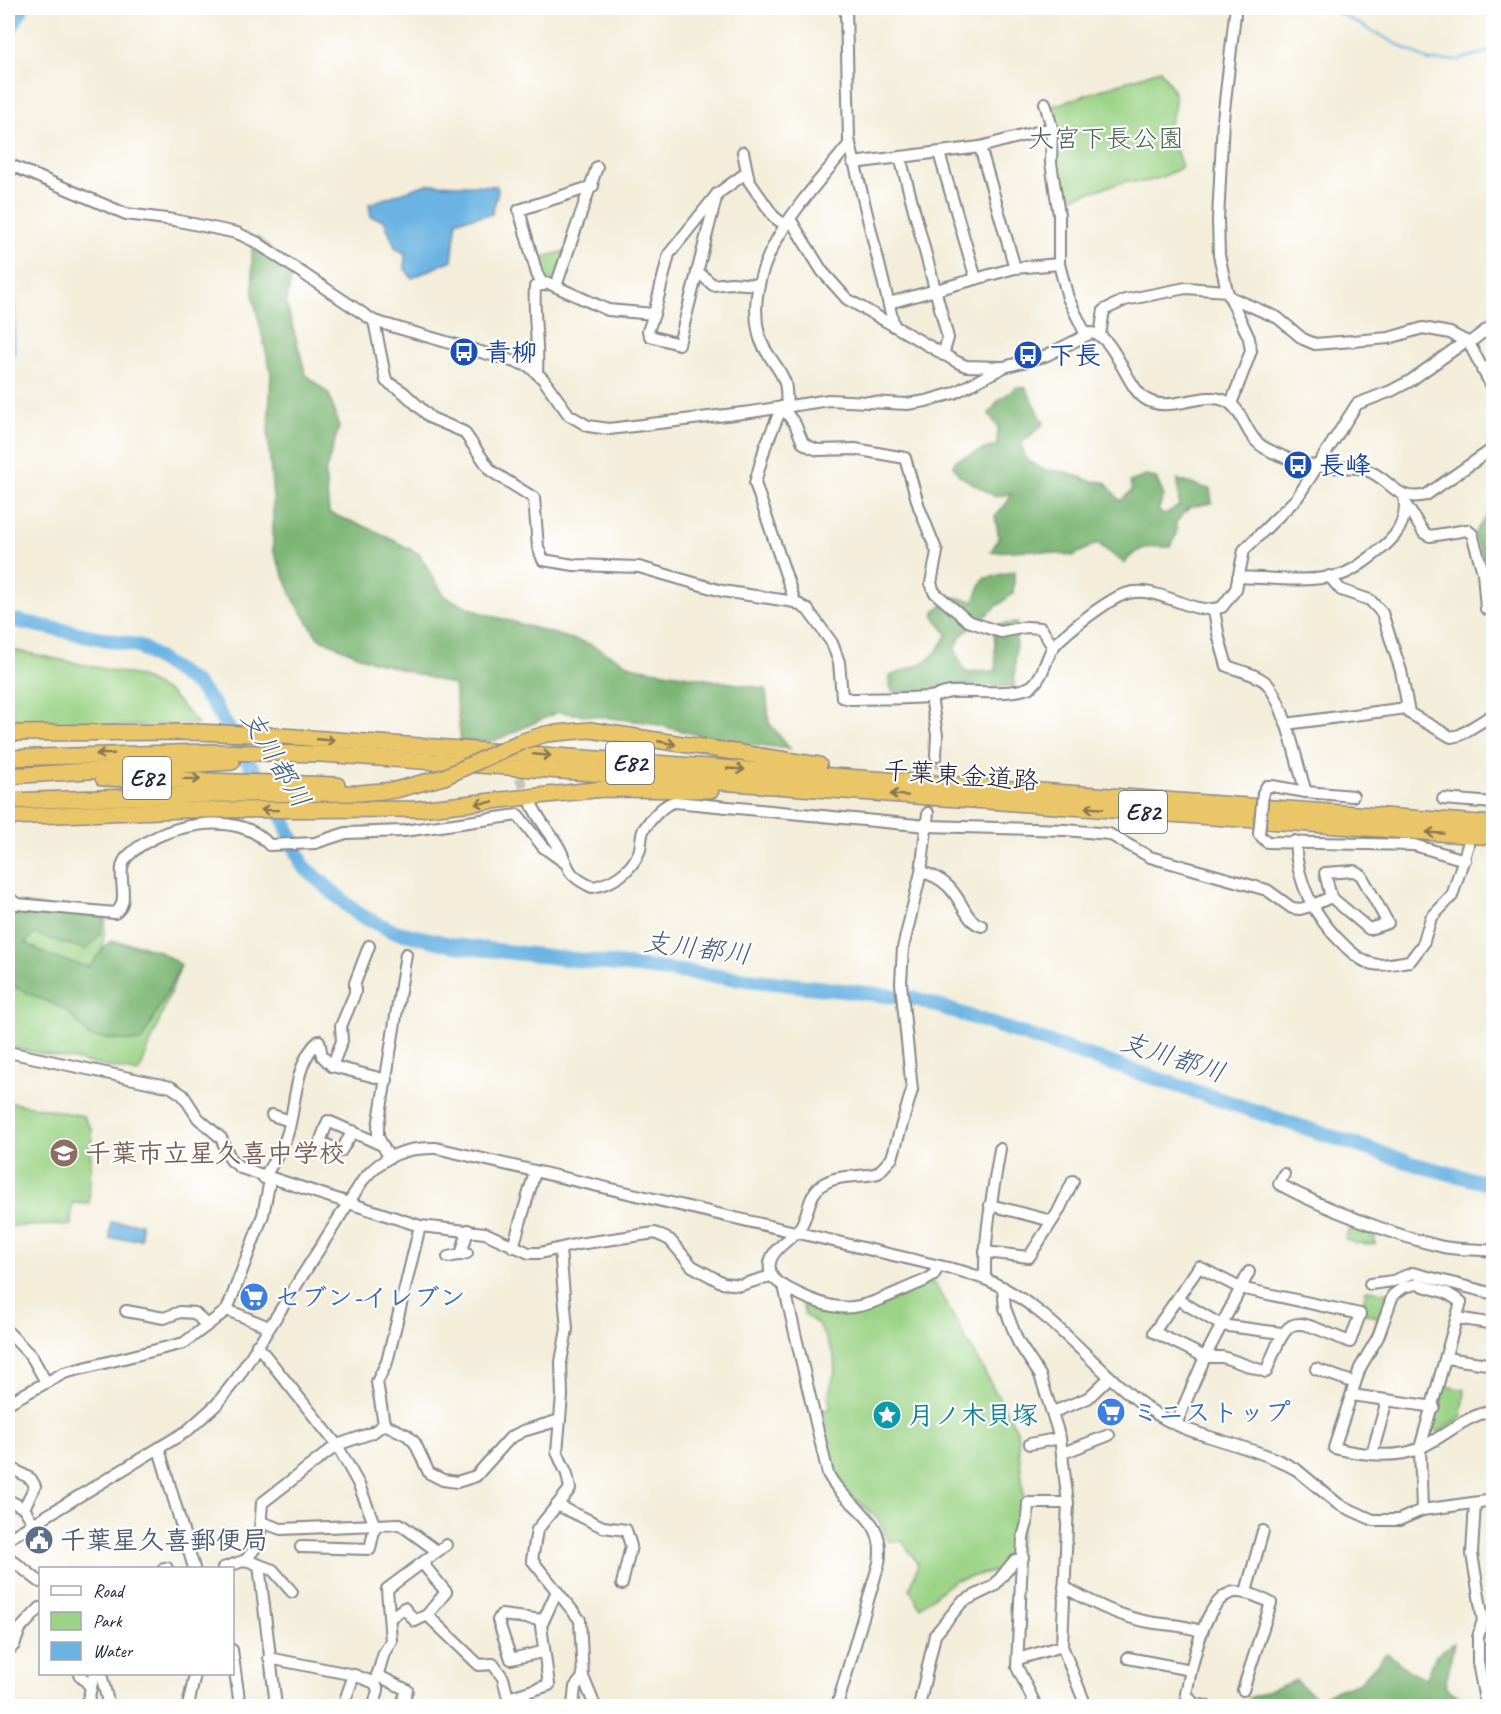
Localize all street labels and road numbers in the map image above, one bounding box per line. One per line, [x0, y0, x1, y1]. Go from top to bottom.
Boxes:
road number: E82 [606, 742, 654, 784]
street label: 千葉東金道路 [882, 754, 1040, 797]
road number: E82 [123, 757, 171, 799]
road number: E82 [1119, 791, 1167, 833]

